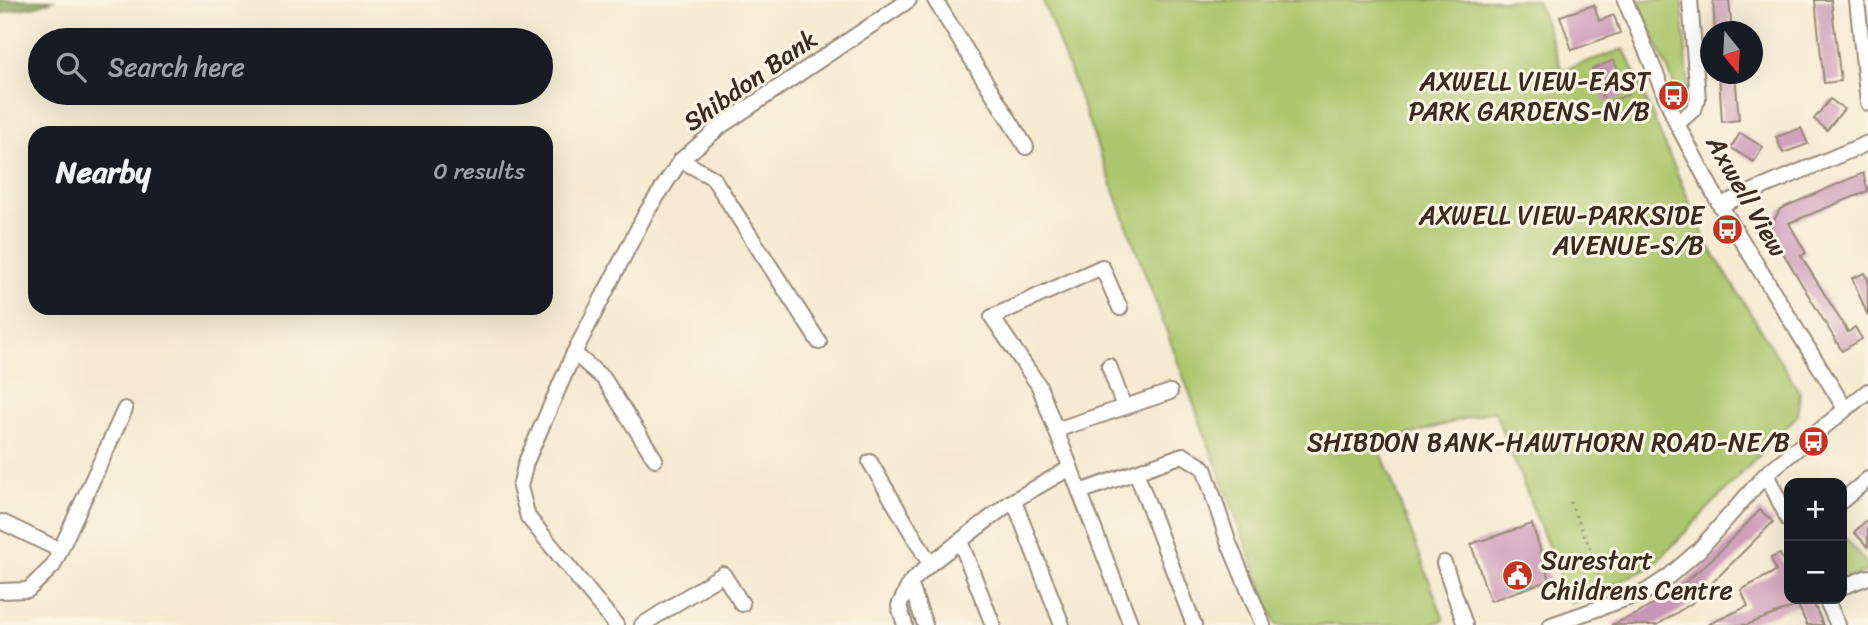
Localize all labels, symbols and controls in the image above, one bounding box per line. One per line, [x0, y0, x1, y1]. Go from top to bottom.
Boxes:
street label: Shibdon Bank [673, 16, 827, 144]
north arrow [1700, 21, 1763, 84]
search box [28, 28, 553, 105]
text: Search here [108, 44, 245, 90]
icon: search [52, 48, 90, 86]
place label: AXWELL VIEW-EAST PARK GARDENS-N/B [1408, 58, 1652, 134]
bus stop icon: AXWELL VIEW-EAST PARK GARDENS-N/B [1656, 79, 1690, 113]
street label: Axwell View [1693, 125, 1801, 266]
text: Nearby [56, 145, 151, 199]
text: 0 results [433, 151, 525, 192]
place label: AXWELL VIEW-PARKSIDE AVENUE-S/B [1418, 192, 1706, 268]
bus stop icon: AXWELL VIEW-PARKSIDE AVENUE-S/B [1710, 213, 1744, 247]
place label: SHIBDON BANK-HAWTHORN ROAD-NE/B [1307, 419, 1790, 465]
bus stop icon: SHIBDON BANK-HAWTHORN ROAD-NE/B [1796, 425, 1830, 459]
map controls [1784, 478, 1847, 604]
button: + [1784, 478, 1847, 541]
place label: Surestart Childrens Centre [1541, 537, 1733, 613]
button: − [1784, 541, 1847, 604]
public building icon: Surestart Childrens Centre [1501, 558, 1535, 592]

